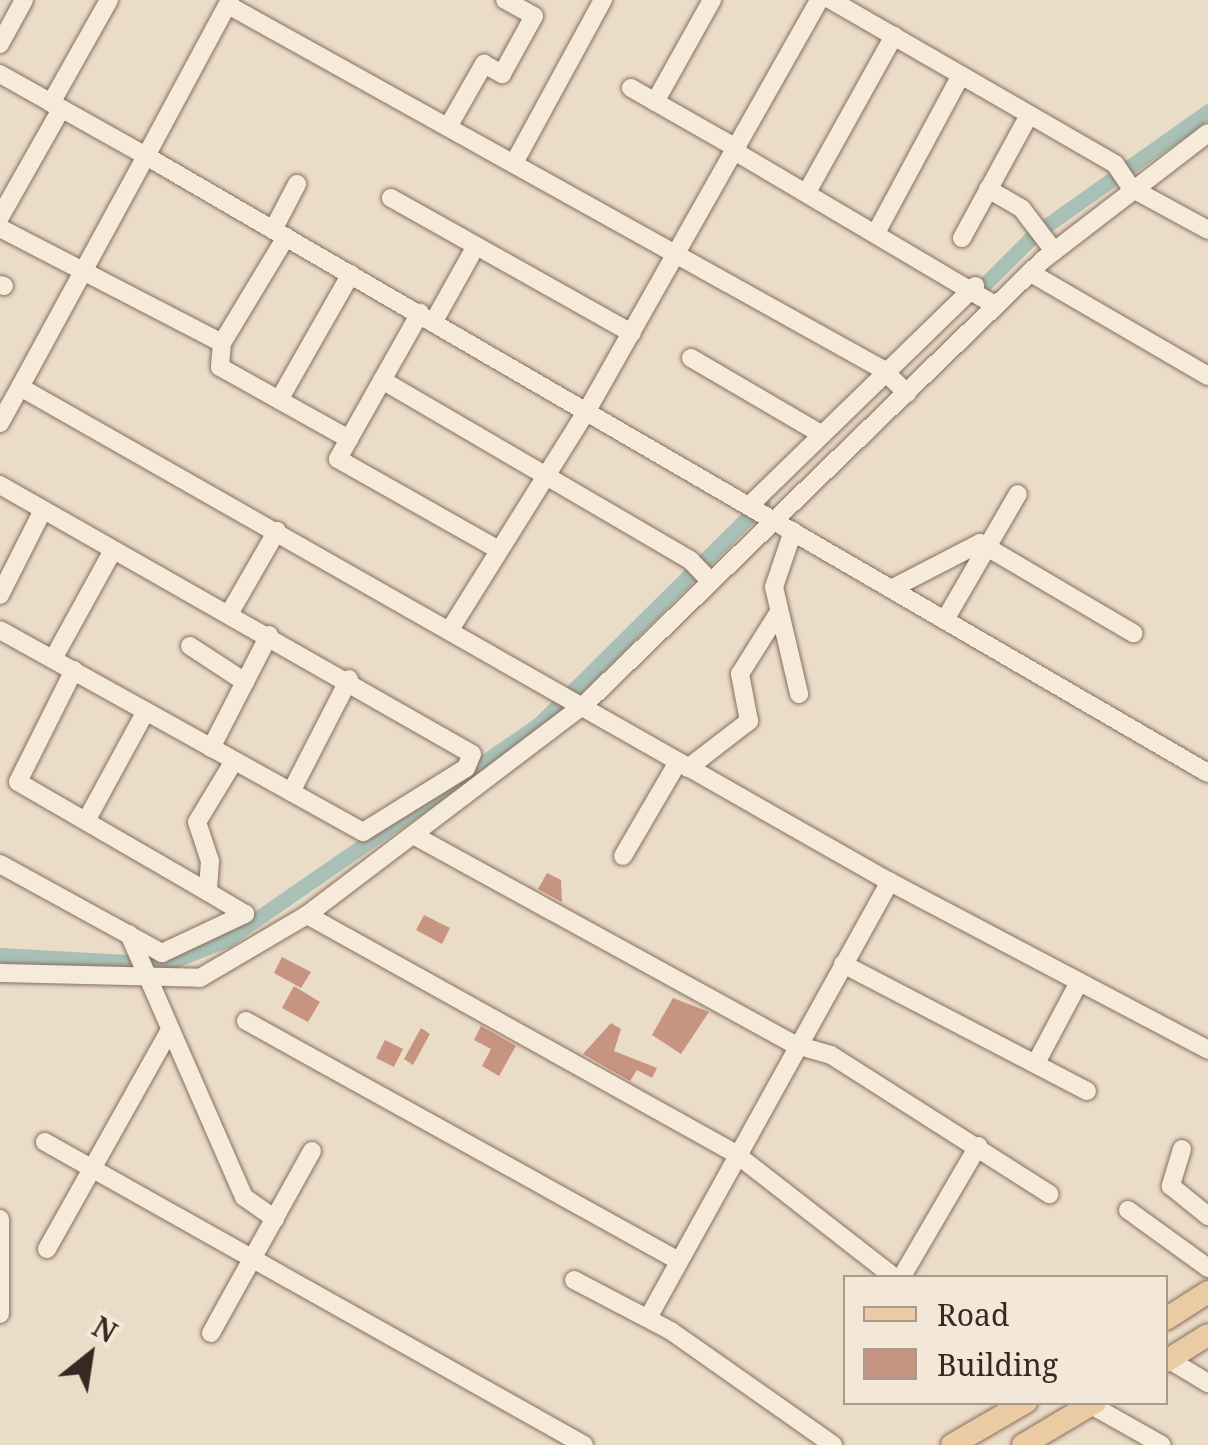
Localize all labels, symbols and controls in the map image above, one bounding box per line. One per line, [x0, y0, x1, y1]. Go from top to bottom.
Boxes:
legend [843, 1275, 1168, 1405]
text: Road [937, 1294, 1009, 1335]
north arrow [40, 1305, 140, 1405]
text: N [86, 1307, 124, 1351]
text: Building [937, 1344, 1058, 1385]

